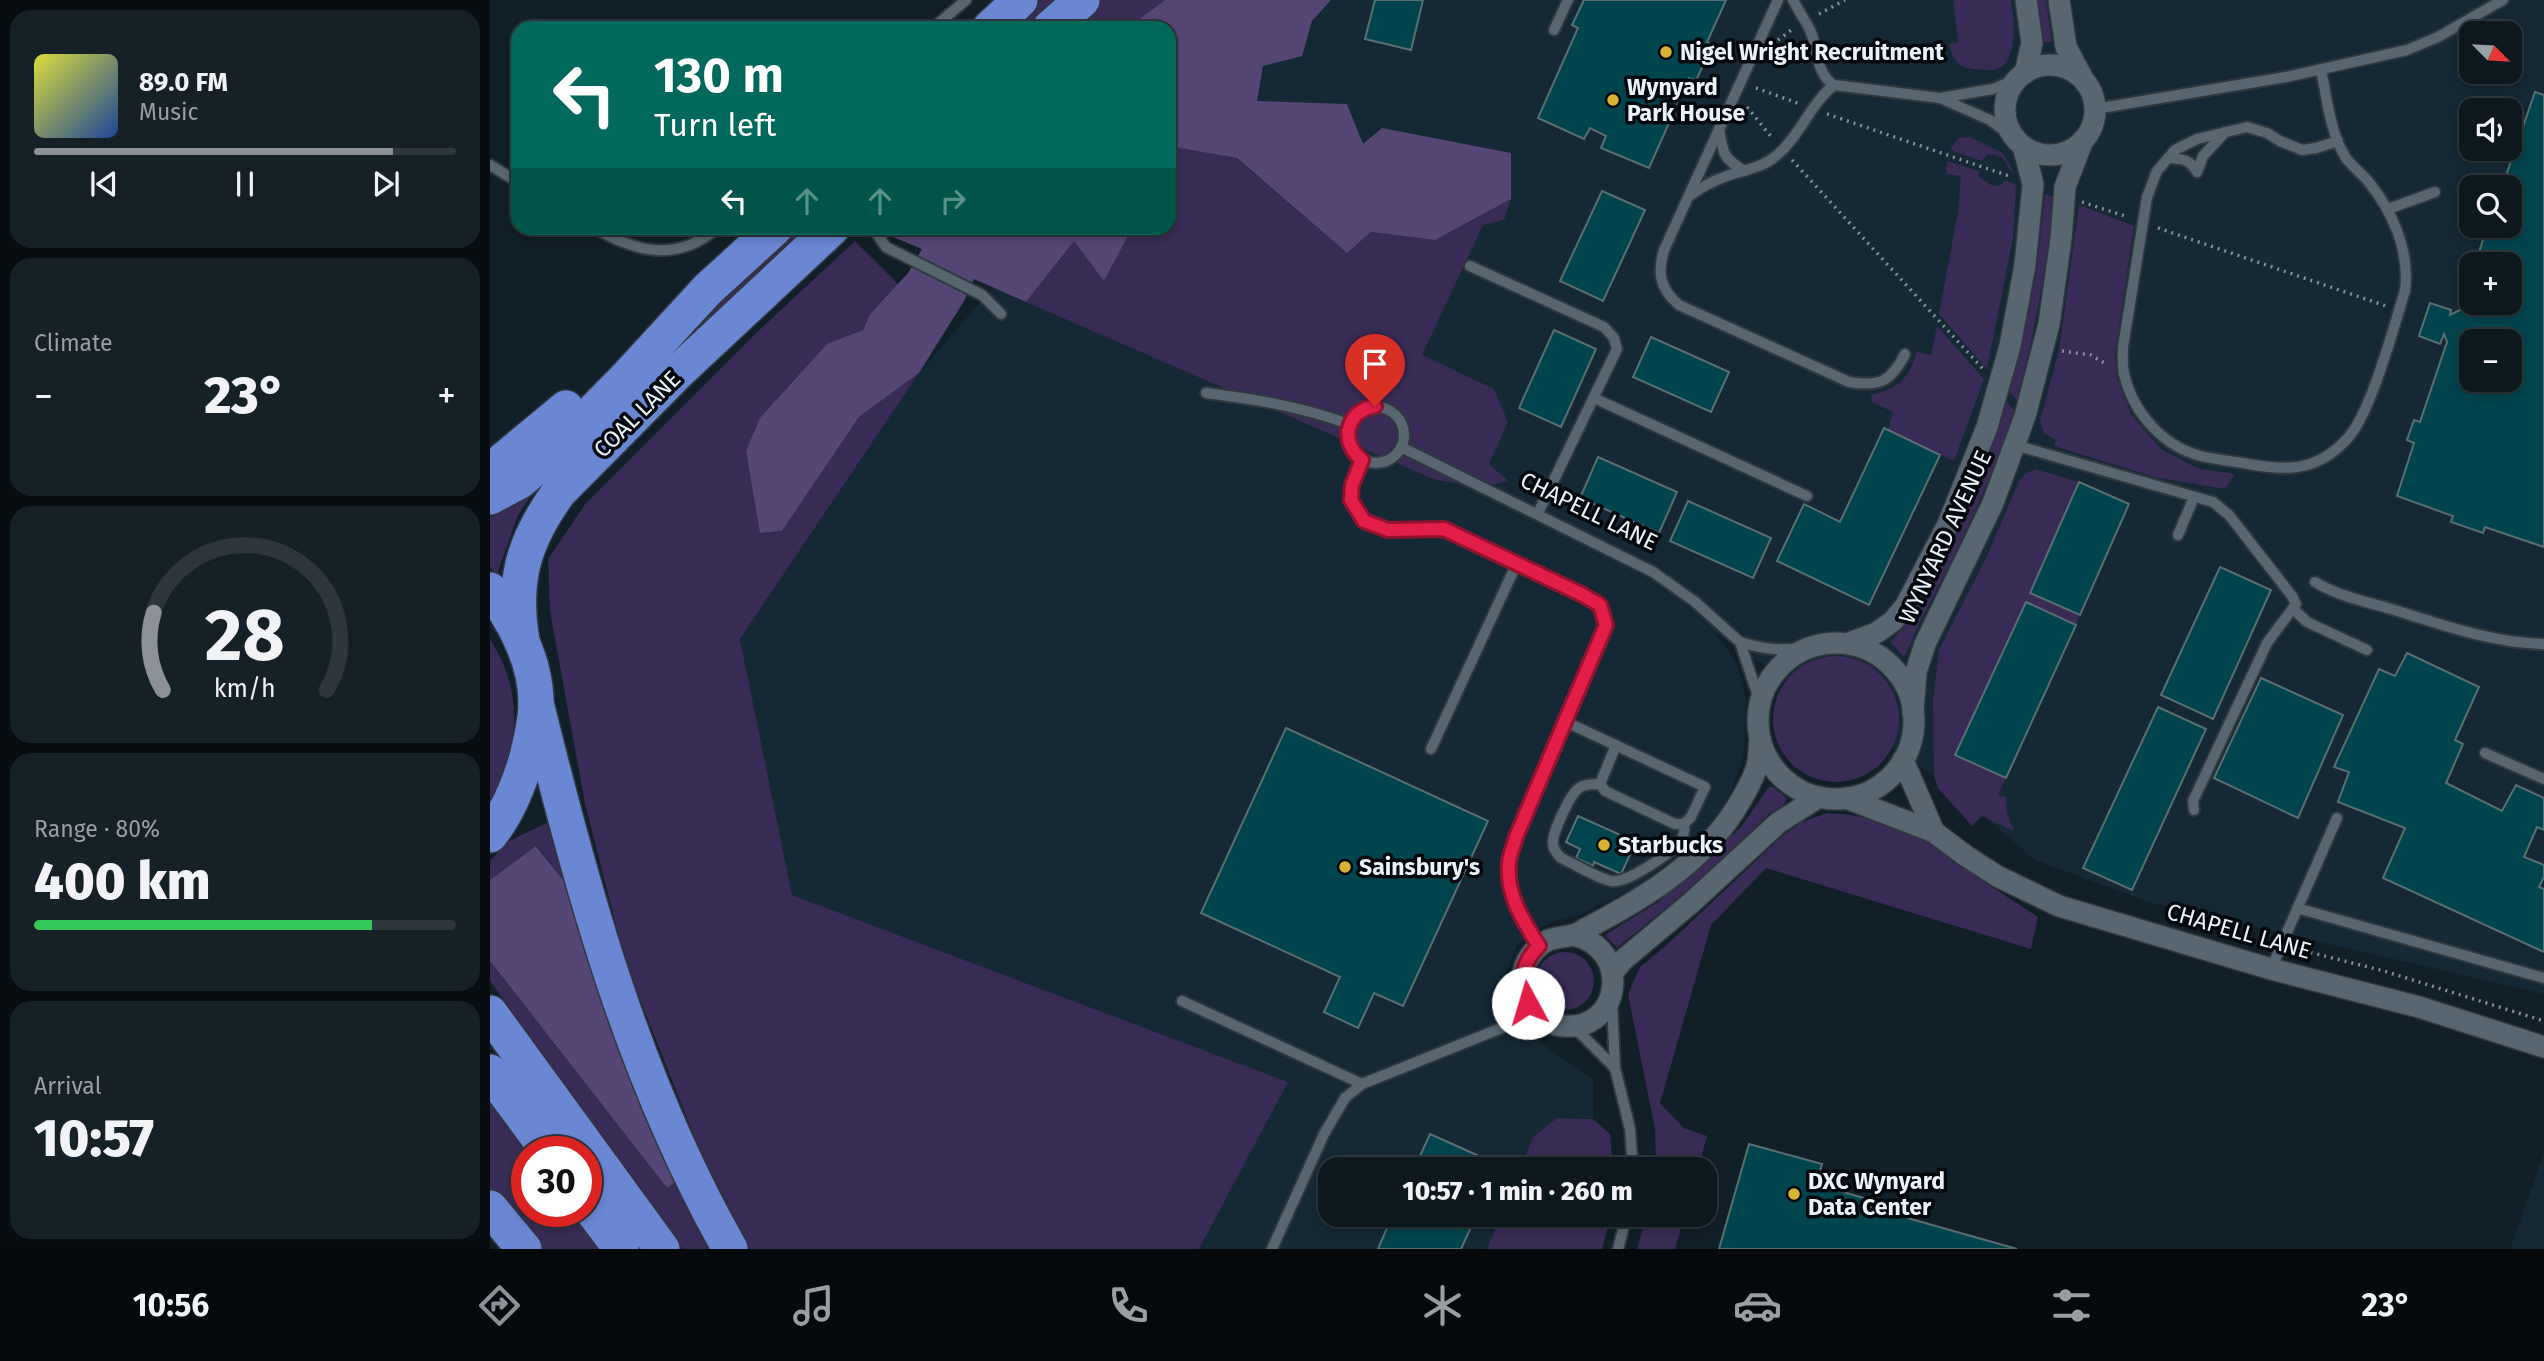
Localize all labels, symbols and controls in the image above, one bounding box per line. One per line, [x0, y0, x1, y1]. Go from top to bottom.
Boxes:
north arrow [2459, 21, 2522, 84]
map controls [2459, 21, 2522, 392]
place label: Nigel Wright Recruitment [1680, 38, 1945, 66]
marker: Nigel Wright Recruitment [1658, 44, 1674, 60]
text: 130 m [654, 46, 784, 105]
icon: left [539, 49, 630, 140]
text: 89.0 FM [139, 67, 228, 98]
place label: Wynyard Park House [1627, 73, 1746, 127]
marker: Wynyard Park House [1605, 92, 1621, 108]
text: Music [139, 98, 199, 126]
button: sound [2459, 98, 2522, 161]
text: Turn left [654, 106, 776, 144]
icon: previous [85, 165, 123, 203]
icon: pause [226, 165, 264, 203]
icon: next [367, 165, 405, 203]
button: search [2459, 175, 2522, 238]
icon: left [715, 182, 753, 220]
icon: ahead [788, 182, 826, 220]
icon: ahead [861, 182, 899, 220]
icon: right [934, 182, 972, 220]
button: + [2459, 252, 2522, 315]
text: Climate [34, 329, 113, 357]
button: − [2459, 329, 2522, 392]
pin [1345, 334, 1405, 406]
icon: arrive [1356, 345, 1394, 383]
text: 23° [204, 364, 286, 427]
street label: COAL LANE [588, 365, 686, 463]
text: − [34, 373, 53, 419]
text: + [437, 373, 456, 419]
street label: WYNYARD AVENUE [1893, 446, 1997, 628]
street label: CHAPELL LANE [1516, 466, 1662, 556]
text: 28 [205, 593, 285, 680]
text: km/h [214, 674, 276, 704]
text: Range · 80% [34, 815, 160, 843]
place label: Starbucks [1618, 831, 1723, 859]
marker: Starbucks [1596, 837, 1612, 853]
text: 400 km [34, 850, 211, 913]
place label: Sainsbury's [1359, 853, 1480, 881]
marker: Sainsbury's [1337, 859, 1353, 875]
street label: CHAPELL LANE [2164, 897, 2314, 965]
position arrow [1491, 966, 1565, 1040]
text: Arrival [34, 1072, 101, 1100]
text: 10:57 [34, 1107, 154, 1170]
speed limit sign: 30 [511, 1136, 602, 1227]
place label: DXC Wynyard Data Center [1808, 1167, 1945, 1221]
text: 10:57 · 1 min · 260 m [1402, 1176, 1633, 1207]
marker: DXC Wynyard Data Center [1786, 1186, 1802, 1202]
icon: directions [475, 1281, 524, 1330]
icon: music [789, 1281, 838, 1330]
icon: phone [1104, 1281, 1153, 1330]
icon: climate [1418, 1281, 1467, 1330]
icon: car [1733, 1281, 1782, 1330]
icon: filters [2047, 1281, 2096, 1330]
text: 10:56 [133, 1286, 209, 1324]
text: 23° [2362, 1286, 2411, 1324]

